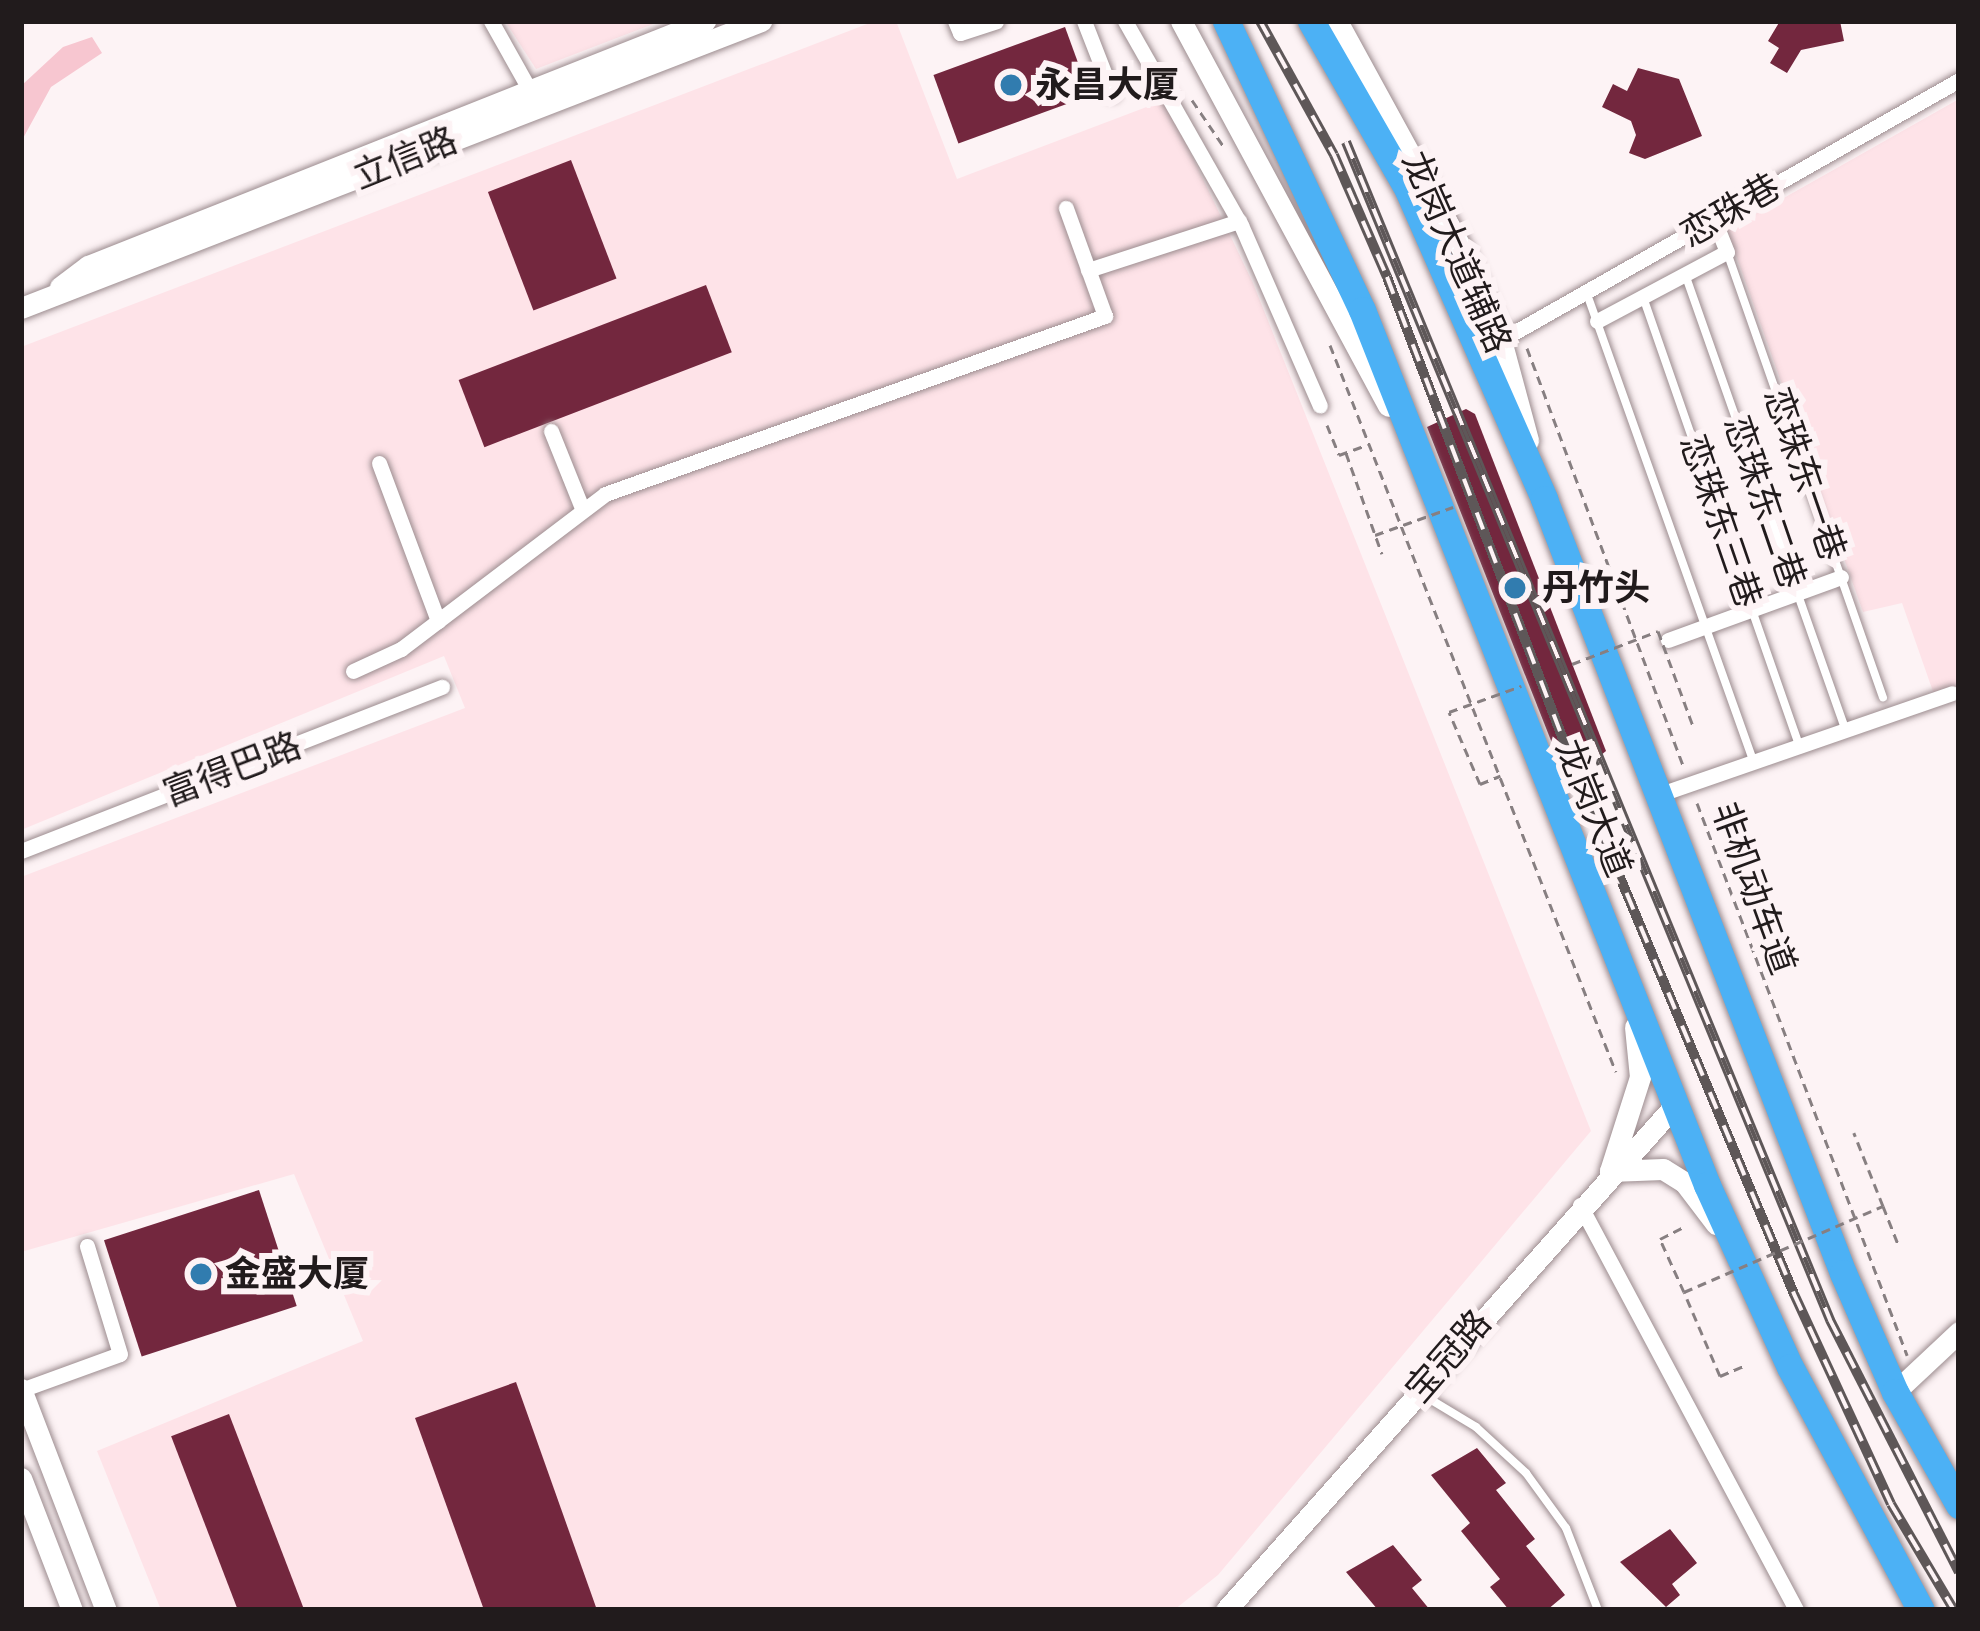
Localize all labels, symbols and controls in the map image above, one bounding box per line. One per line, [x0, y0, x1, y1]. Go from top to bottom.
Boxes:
place label: 永昌大厦 [1035, 63, 1179, 107]
marker: 永昌大厦 [998, 72, 1024, 98]
street label: 立信路 [347, 118, 463, 198]
street label: 龙岗大道辅路 [1393, 145, 1521, 359]
street label: 恋珠巷 [1672, 164, 1788, 256]
street label: 恋珠东一巷 [1755, 382, 1855, 566]
street label: 恋珠东二巷 [1715, 410, 1815, 594]
street label: 恋珠东三巷 [1671, 429, 1771, 613]
place label: 丹竹头 [1542, 566, 1650, 610]
marker: 丹竹头 [1499, 572, 1531, 604]
street label: 富得巴路 [157, 723, 307, 815]
street label: 龙岗大道 [1547, 733, 1641, 883]
street label: 非机动车道 [1703, 796, 1805, 980]
place label: 金盛大厦 [225, 1252, 369, 1296]
marker: 金盛大厦 [188, 1261, 214, 1287]
street label: 宝冠路 [1396, 1301, 1500, 1411]

